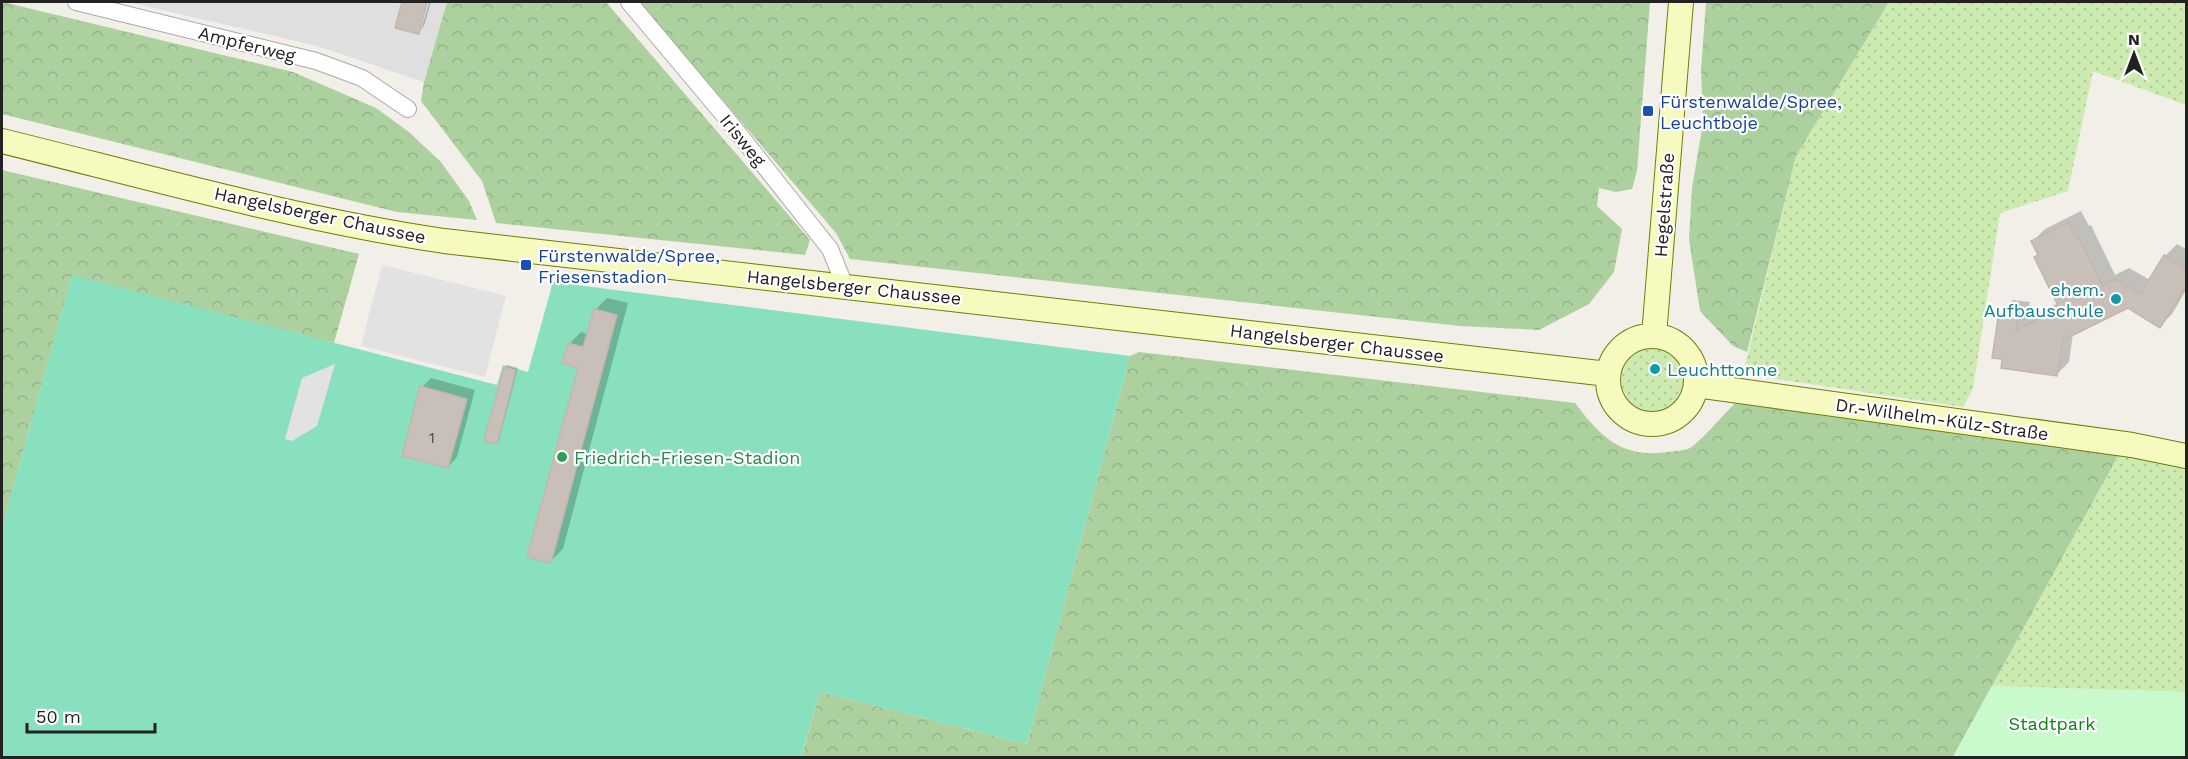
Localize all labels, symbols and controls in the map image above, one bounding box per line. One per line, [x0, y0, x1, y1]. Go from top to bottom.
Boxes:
street label: Ampferweg [196, 22, 298, 66]
north arrow [2104, 24, 2164, 84]
text: N [2128, 30, 2140, 49]
place label: Fürstenwalde/Spree, Leuchtboje [1660, 91, 1842, 133]
marker: Fürstenwalde/Spree, Leuchtboje [1641, 104, 1655, 118]
street label: Irisweg [716, 110, 771, 171]
street label: Hegelstraße [1650, 152, 1678, 258]
street label: Hangelsberger Chaussee [212, 182, 428, 248]
place label: Fürstenwalde/Spree, Friesenstadion [538, 245, 720, 287]
marker: Fürstenwalde/Spree, Friesenstadion [519, 258, 533, 272]
street label: Hangelsberger Chaussee [746, 265, 962, 309]
place label: ehem. Aufbauschule [1984, 279, 2104, 321]
marker: ehem. Aufbauschule [2109, 292, 2123, 306]
street label: Hangelsberger Chaussee [1229, 319, 1445, 367]
place label: Leuchttonne [1667, 359, 1777, 380]
marker: Leuchttonne [1648, 362, 1662, 376]
street label: Dr.-Wilhelm-Külz-Straße [1834, 394, 2050, 444]
house number: 1 [429, 429, 435, 447]
place label: Friedrich-Friesen-Stadion [574, 447, 800, 468]
marker: Friedrich-Friesen-Stadion [555, 450, 569, 464]
scale bar [27, 696, 154, 734]
text: 50 m [36, 706, 81, 727]
park label: Stadtpark [2008, 713, 2096, 734]

